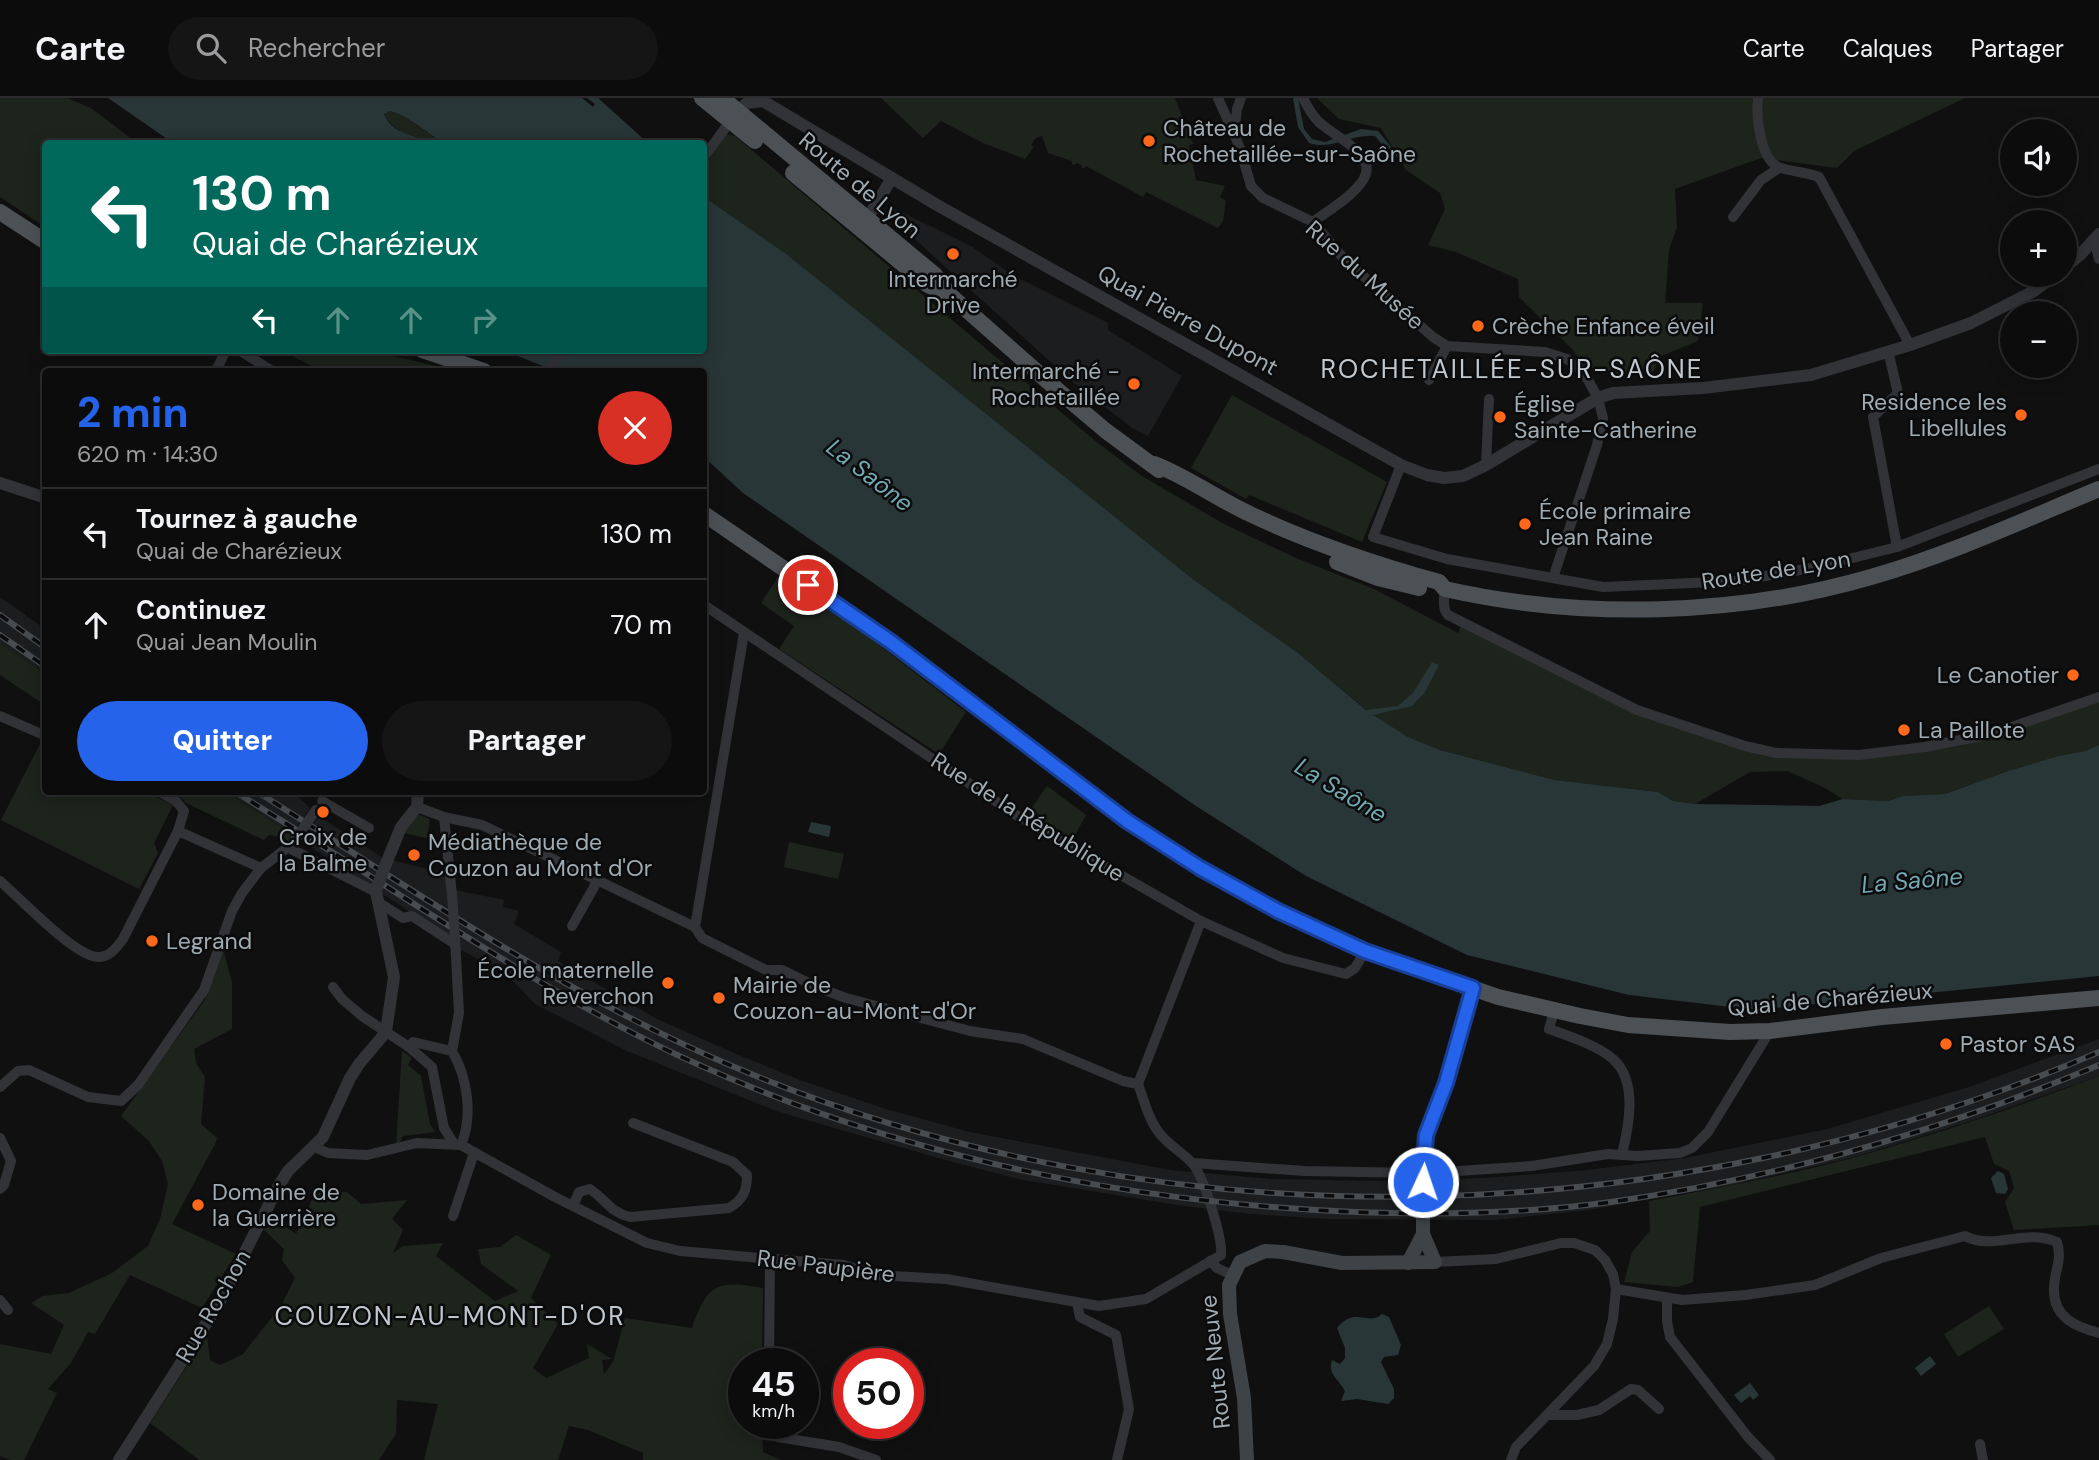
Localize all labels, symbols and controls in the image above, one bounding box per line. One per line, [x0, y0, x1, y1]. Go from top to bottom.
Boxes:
search box [168, 17, 658, 80]
text: Carte [35, 27, 126, 70]
icon: search [192, 29, 230, 67]
text: Rechercher [248, 31, 385, 65]
text: Carte [1743, 33, 1805, 64]
text: Calques [1843, 33, 1933, 64]
text: Partager [1971, 33, 2064, 64]
place label: Château de Rochetaillée-sur-Saône [1163, 113, 1416, 169]
map controls [2000, 119, 2077, 378]
button: sound [2000, 119, 2077, 196]
street label: Route de Lyon [793, 125, 927, 245]
marker: Château de Rochetaillée-sur-Saône [1141, 133, 1157, 149]
text: 130 m [192, 161, 332, 225]
icon: left [77, 168, 168, 259]
button: + [2000, 210, 2077, 287]
street label: Rue du Musée [1299, 214, 1431, 336]
text: Quai de Charézieux [192, 223, 478, 265]
marker: Intermarché Drive [945, 246, 961, 262]
street label: Quai Pierre Dupont [1092, 258, 1284, 382]
place label: Intermarché Drive [888, 264, 1018, 320]
icon: left [246, 301, 284, 339]
icon: ahead [319, 301, 357, 339]
icon: ahead [392, 301, 430, 339]
icon: right [465, 301, 503, 339]
button: − [2000, 301, 2077, 378]
place label: Crèche Enfance éveil [1492, 311, 1715, 341]
marker: Crèche Enfance éveil [1470, 318, 1486, 334]
district label: ROCHETAILLÉE-SUR-SAÔNE [1320, 352, 1704, 386]
place label: Intermarché - Rochetaillée [972, 356, 1120, 412]
marker: Intermarché - Rochetaillée [1126, 376, 1142, 392]
text: 2 min [77, 385, 188, 440]
place label: Residence les Libellules [1861, 387, 2007, 443]
place label: Église Sainte-Catherine [1514, 389, 1697, 445]
button: close [598, 391, 672, 465]
marker: Residence les Libellules [2013, 407, 2029, 423]
marker: Église Sainte-Catherine [1492, 409, 1508, 425]
water label: La Saône [820, 431, 920, 519]
text: 620 m · 14:30 [77, 439, 218, 469]
place label: École primaire Jean Raine [1539, 496, 1691, 552]
text: Tournez à gauche [136, 502, 358, 536]
icon: left [77, 515, 115, 553]
marker: École primaire Jean Raine [1517, 516, 1533, 532]
text: 130 m [601, 517, 672, 551]
text: Quai de Charézieux [136, 536, 342, 566]
street label: Route de Lyon [1699, 543, 1853, 597]
pin [778, 555, 838, 615]
icon: arrive [789, 566, 827, 604]
text: Continuez [136, 593, 266, 627]
icon: ahead [77, 606, 115, 644]
text: 70 m [611, 608, 672, 642]
text: Quai Jean Moulin [136, 627, 318, 657]
place label: Le Canotier [1937, 660, 2059, 690]
marker: Le Canotier [2065, 667, 2081, 683]
button: Quitter [77, 701, 368, 781]
button: Partager [382, 701, 672, 781]
place label: La Paillote [1918, 715, 2025, 745]
marker: La Paillote [1896, 722, 1912, 738]
street label: Rue de la République [926, 745, 1130, 889]
water label: La Saône [1289, 751, 1393, 829]
marker: Croix de la Balme [315, 804, 331, 820]
place label: Croix de la Balme [279, 822, 367, 878]
place label: Médiathèque de Couzon au Mont d'Or [428, 827, 652, 883]
marker: Médiathèque de Couzon au Mont d'Or [406, 847, 422, 863]
water label: La Saône [1860, 860, 1964, 900]
place label: Legrand [166, 926, 252, 956]
marker: Legrand [144, 933, 160, 949]
place label: École maternelle Reverchon [477, 955, 654, 1011]
place label: Mairie de Couzon-au-Mont-d'Or [733, 970, 976, 1026]
marker: École maternelle Reverchon [660, 975, 676, 991]
street label: Quai de Charézieux [1726, 975, 1934, 1023]
marker: Mairie de Couzon-au-Mont-d'Or [711, 990, 727, 1006]
place label: Pastor SAS [1960, 1029, 2075, 1059]
marker: Pastor SAS [1938, 1036, 1954, 1052]
position arrow [1386, 1145, 1460, 1219]
place label: Domaine de la Guerrière [212, 1177, 340, 1233]
marker: Domaine de la Guerrière [190, 1197, 206, 1213]
street label: Rue Paupière [755, 1243, 897, 1289]
street label: Rue Rochon [169, 1244, 257, 1368]
street label: Route Neuve [1193, 1294, 1237, 1430]
district label: COUZON-AU-MONT-D'OR [274, 1299, 626, 1333]
speed limit sign: 50 [833, 1348, 924, 1439]
text: 45 [751, 1361, 796, 1407]
text: km/h [752, 1399, 795, 1423]

